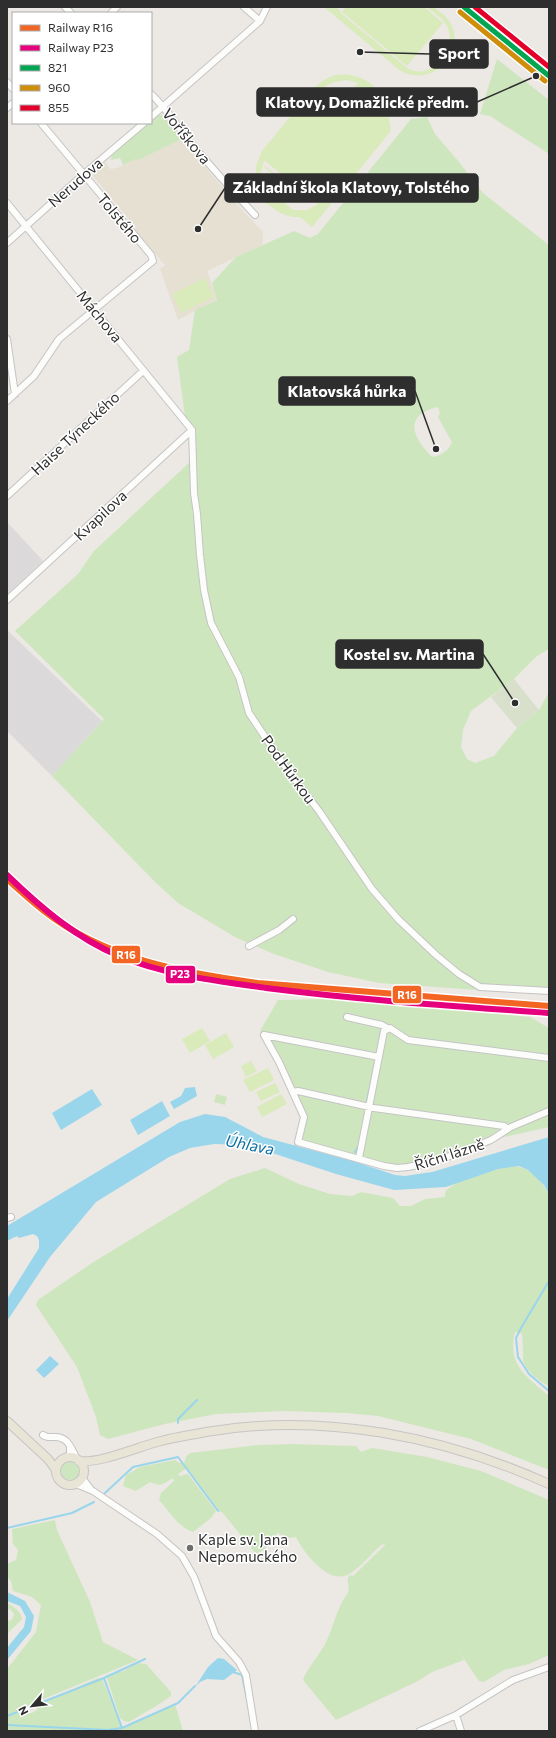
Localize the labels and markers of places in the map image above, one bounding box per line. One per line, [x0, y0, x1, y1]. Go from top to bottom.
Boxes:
callout: Sport [430, 40, 488, 68]
callout: Klatovy, Domažlické předm. [257, 88, 477, 116]
callout: Základní škola Klatovy, Tolstého [225, 174, 478, 202]
callout: Klatovská hůrka [279, 377, 415, 405]
callout: Kostel sv. Martina [336, 640, 483, 668]
place label: Kaple sv. Jana Nepomuckého [198, 1530, 297, 1565]
marker: Kaple sv. Jana Nepomuckého [185, 1543, 195, 1553]

